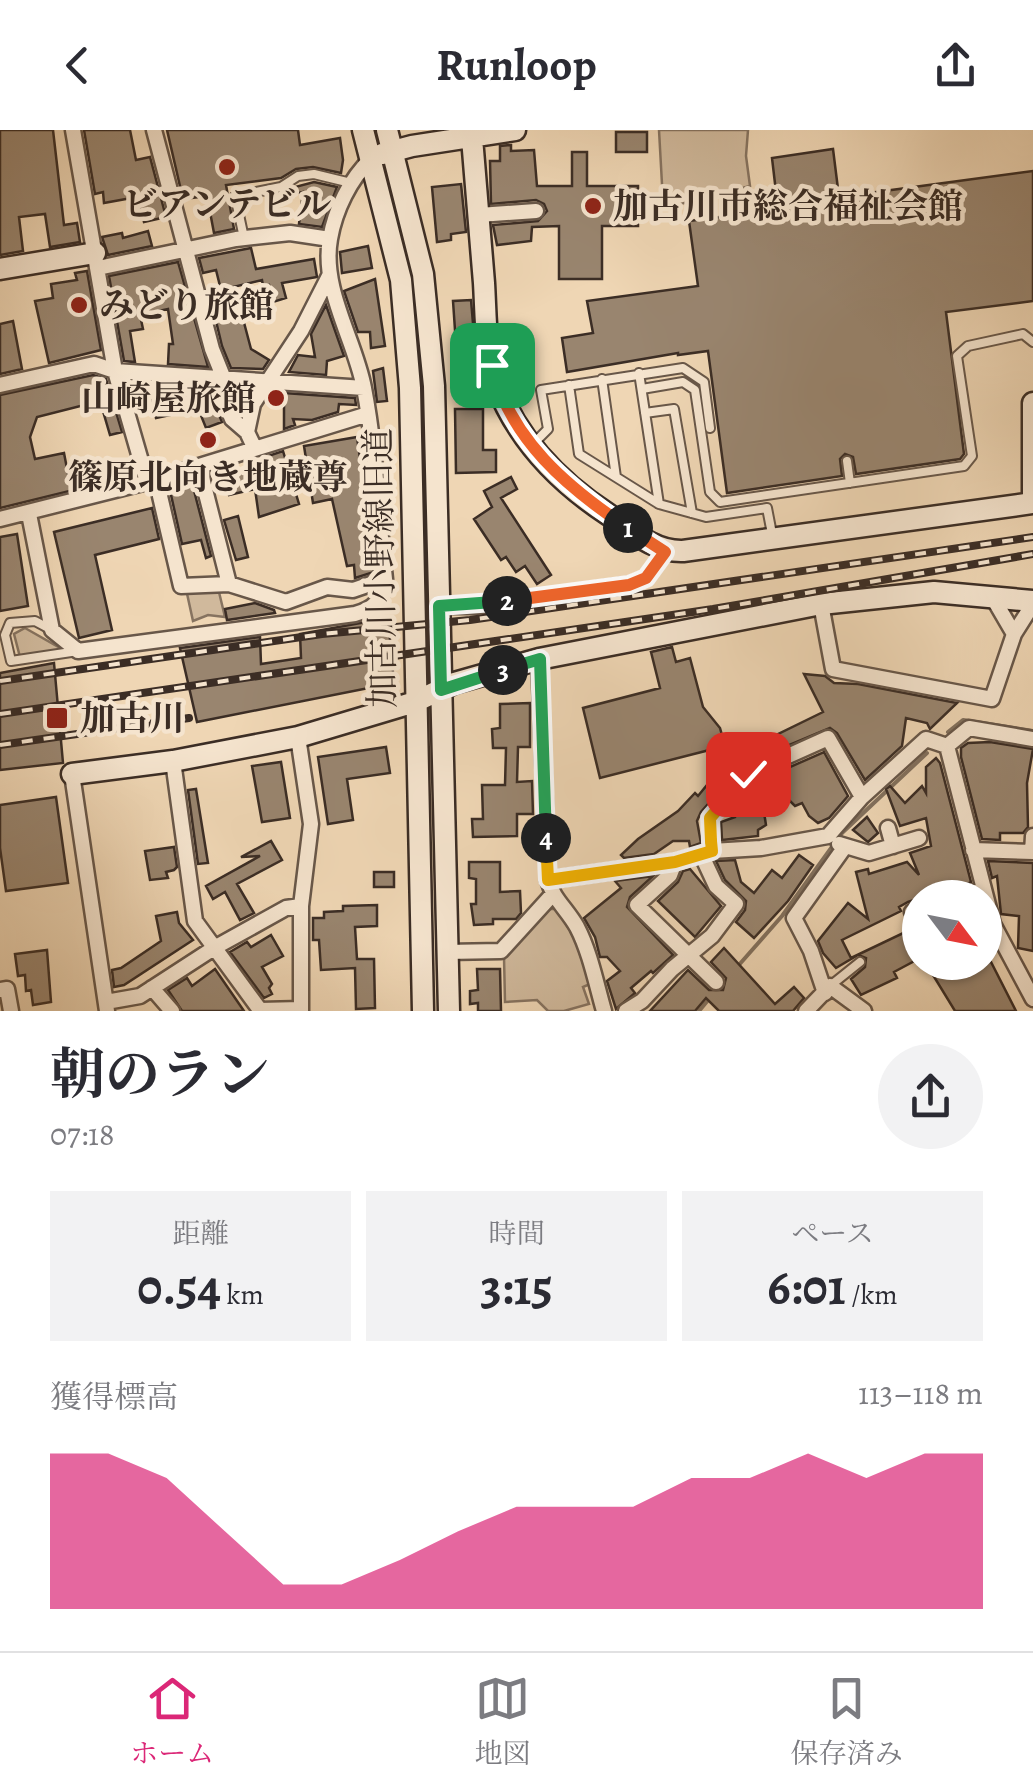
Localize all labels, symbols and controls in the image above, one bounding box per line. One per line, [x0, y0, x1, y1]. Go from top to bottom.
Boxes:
text: Runloop [436, 34, 597, 96]
icon: back [50, 38, 105, 93]
icon: share [928, 38, 983, 93]
marker: ビアンテビル [216, 156, 238, 178]
place label: ビアンテビル [123, 180, 331, 228]
place label: 加古川市総合福祉会館 [613, 182, 963, 230]
marker: 加古川市総合福祉会館 [582, 195, 604, 217]
place label: みどり旅館 [99, 281, 274, 329]
marker: みどり旅館 [68, 294, 90, 316]
pin [450, 323, 535, 408]
icon: arrive [465, 338, 520, 393]
place label: 山崎屋旅館 [81, 374, 256, 422]
marker: 山崎屋旅館 [265, 387, 287, 409]
street label: 加古川小野線旧道 [354, 428, 406, 708]
marker: 篠原北向き地蔵尊 [197, 429, 219, 451]
place label: 篠原北向き地蔵尊 [68, 453, 348, 501]
pin: 1 [603, 503, 653, 553]
text: 1 [623, 509, 633, 547]
pin: 2 [482, 576, 532, 626]
text: 2 [500, 582, 514, 620]
pin: 3 [478, 645, 528, 695]
text: 3 [497, 651, 509, 689]
place label: 加古川 [80, 694, 185, 742]
marker: 加古川 [44, 705, 70, 731]
pin [706, 732, 791, 817]
icon: check [721, 747, 776, 802]
pin: 4 [521, 813, 571, 863]
text: 4 [539, 819, 553, 857]
north arrow [902, 880, 1002, 980]
map controls [902, 880, 1002, 980]
text: 朝のラン [50, 1037, 270, 1112]
button: share [878, 1044, 983, 1149]
text: 07:18 [50, 1112, 115, 1156]
text: 距離 [172, 1215, 229, 1253]
text: 時間 [488, 1215, 545, 1253]
text: ペース [791, 1215, 874, 1253]
text: 0.54 [137, 1253, 221, 1321]
text: 3:15 [480, 1253, 553, 1321]
text: 6:01 [767, 1253, 846, 1321]
text: km [221, 1276, 264, 1314]
text: /km [846, 1276, 898, 1314]
text: 113–118 m [858, 1371, 983, 1415]
text: 獲得標高 [50, 1375, 178, 1419]
tab: ホーム [130, 1671, 214, 1773]
tab: 地図 [474, 1671, 531, 1773]
tab: 保存済み [791, 1671, 903, 1773]

